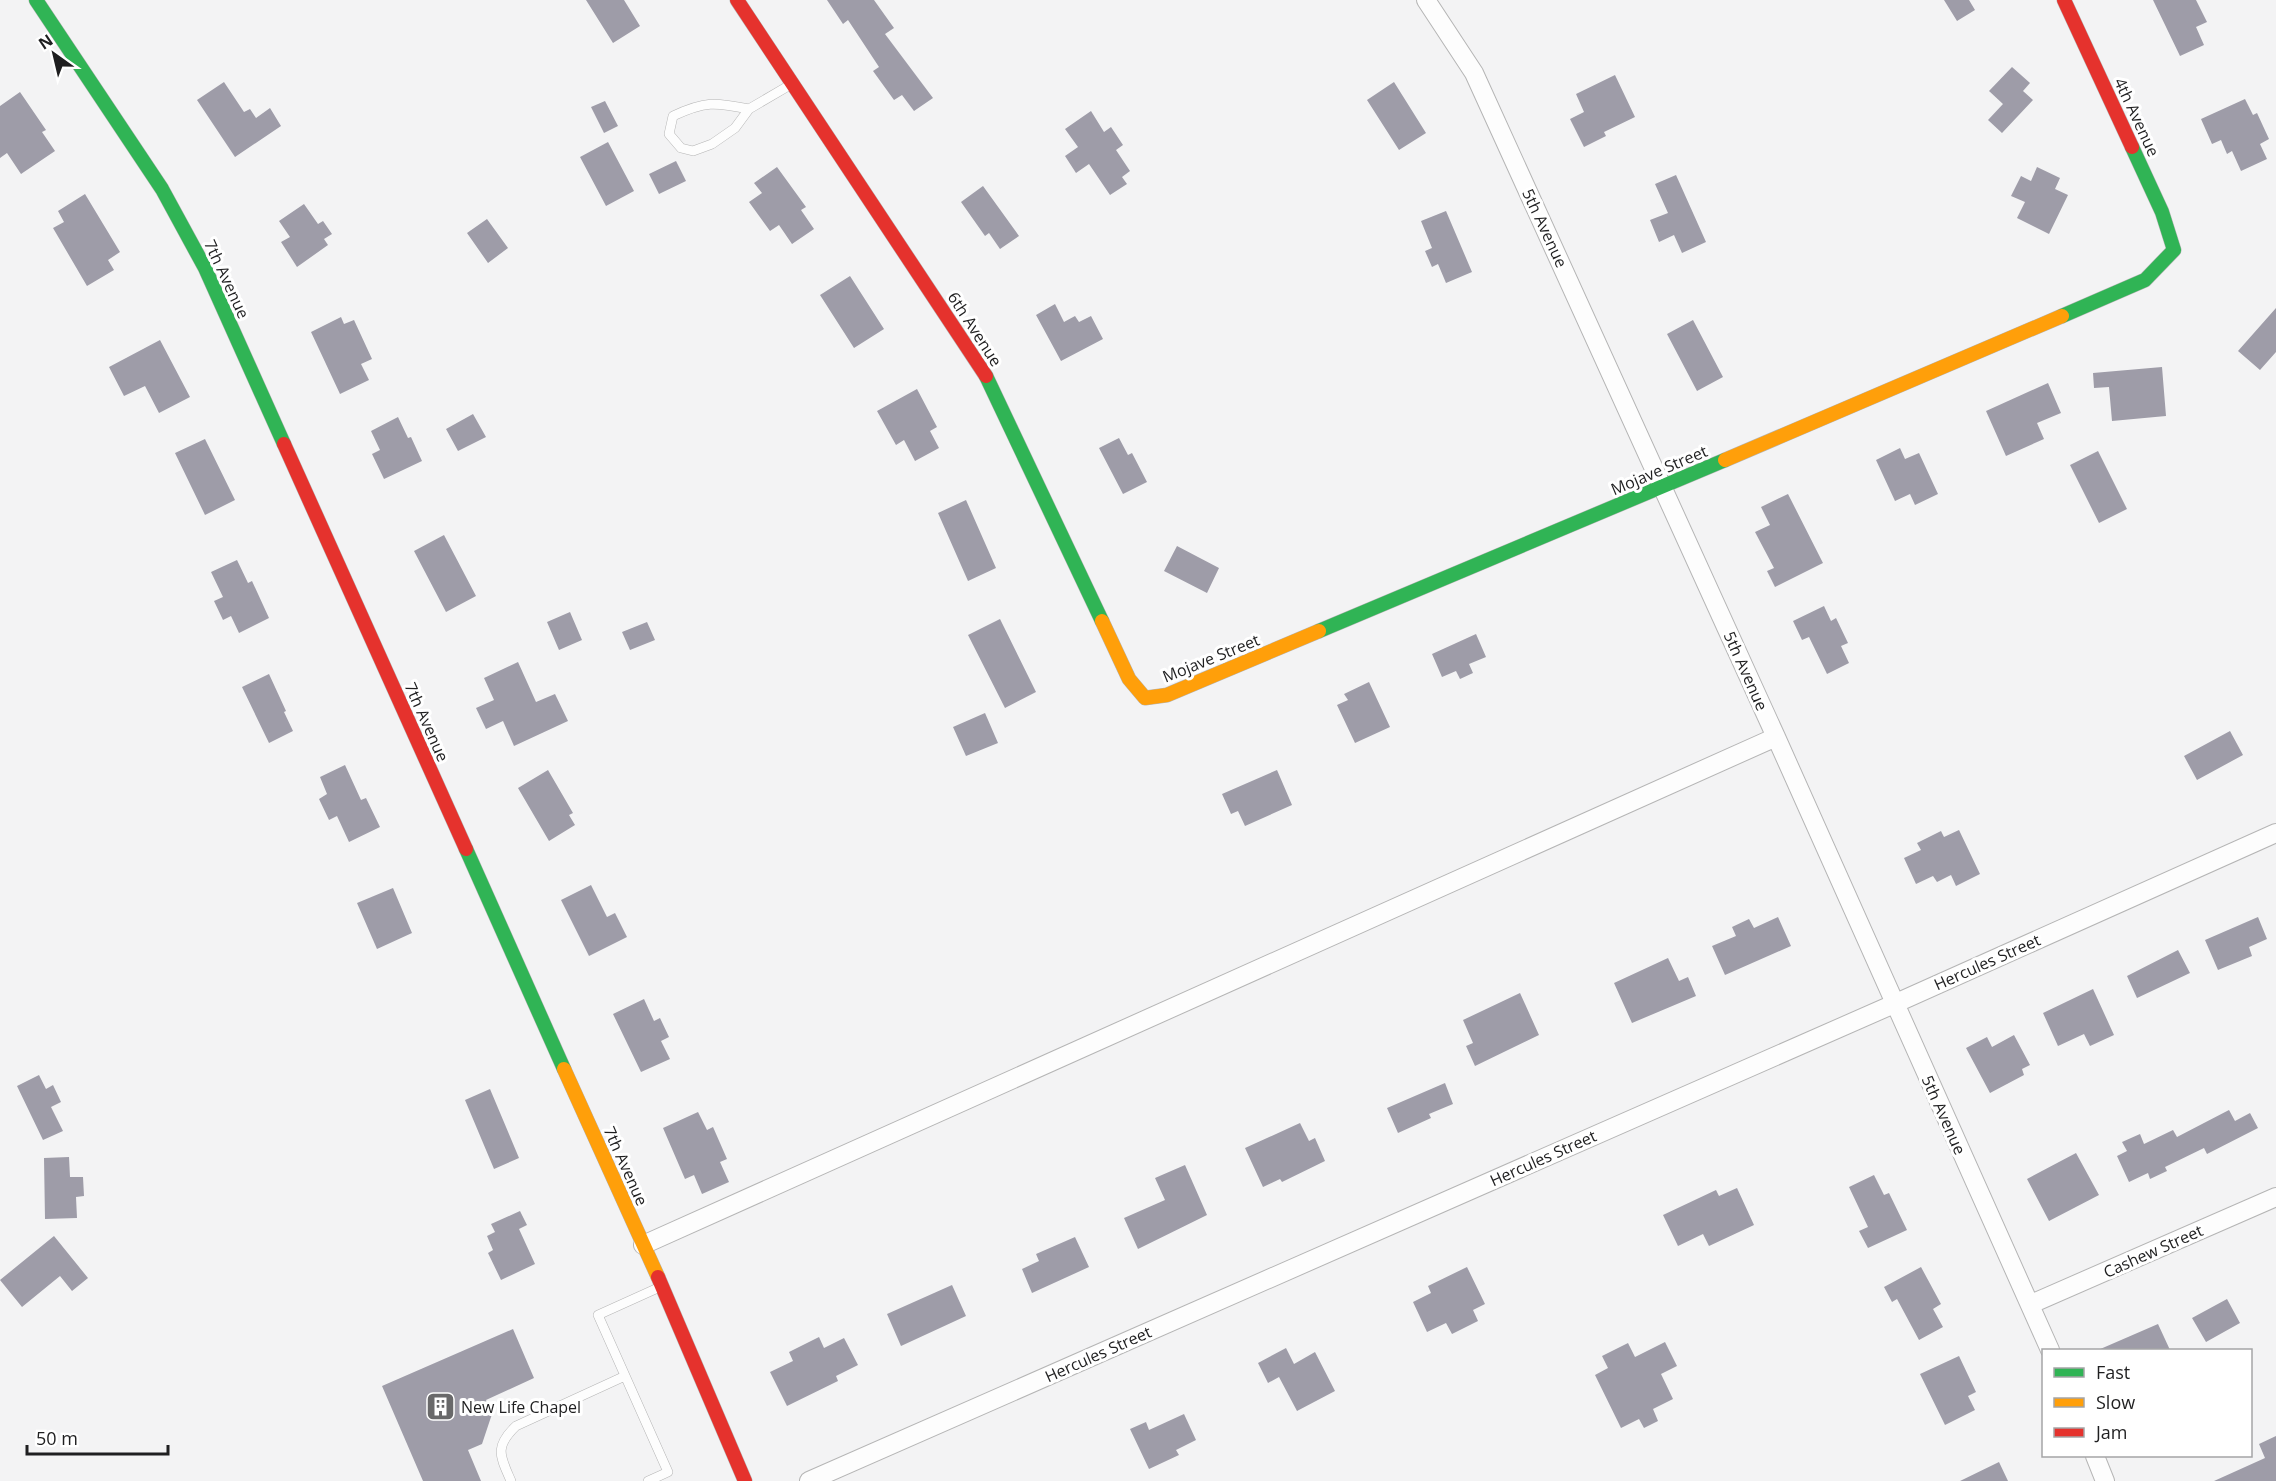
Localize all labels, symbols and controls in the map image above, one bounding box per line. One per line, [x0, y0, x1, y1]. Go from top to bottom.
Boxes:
north arrow [24, 24, 84, 84]
text: N [34, 29, 57, 54]
street label: 4th Avenue [2109, 74, 2165, 160]
street label: 5th Avenue [1517, 185, 1573, 271]
street label: 7th Avenue [199, 236, 255, 322]
street label: 6th Avenue [943, 288, 1007, 370]
street label: Mojave Street [1607, 440, 1711, 500]
street label: Mojave Street [1159, 628, 1263, 687]
street label: 5th Avenue [1719, 628, 1773, 714]
street label: 7th Avenue [400, 679, 454, 765]
street label: Hercules Street [1930, 929, 2044, 995]
street label: 5th Avenue [1917, 1072, 1971, 1158]
street label: 7th Avenue [599, 1123, 653, 1209]
street label: Hercules Street [1486, 1125, 1600, 1191]
street label: Cashew Street [2100, 1219, 2206, 1283]
street label: Hercules Street [1041, 1321, 1155, 1387]
legend [2042, 1349, 2252, 1457]
text: Fast [2096, 1360, 2130, 1384]
text: Slow [2096, 1390, 2135, 1414]
building icon: New Life Chapel [424, 1391, 456, 1423]
place label: New Life Chapel [461, 1396, 581, 1418]
scale bar [27, 1418, 168, 1456]
text: Jam [2094, 1420, 2128, 1444]
text: 50 m [36, 1426, 78, 1450]

